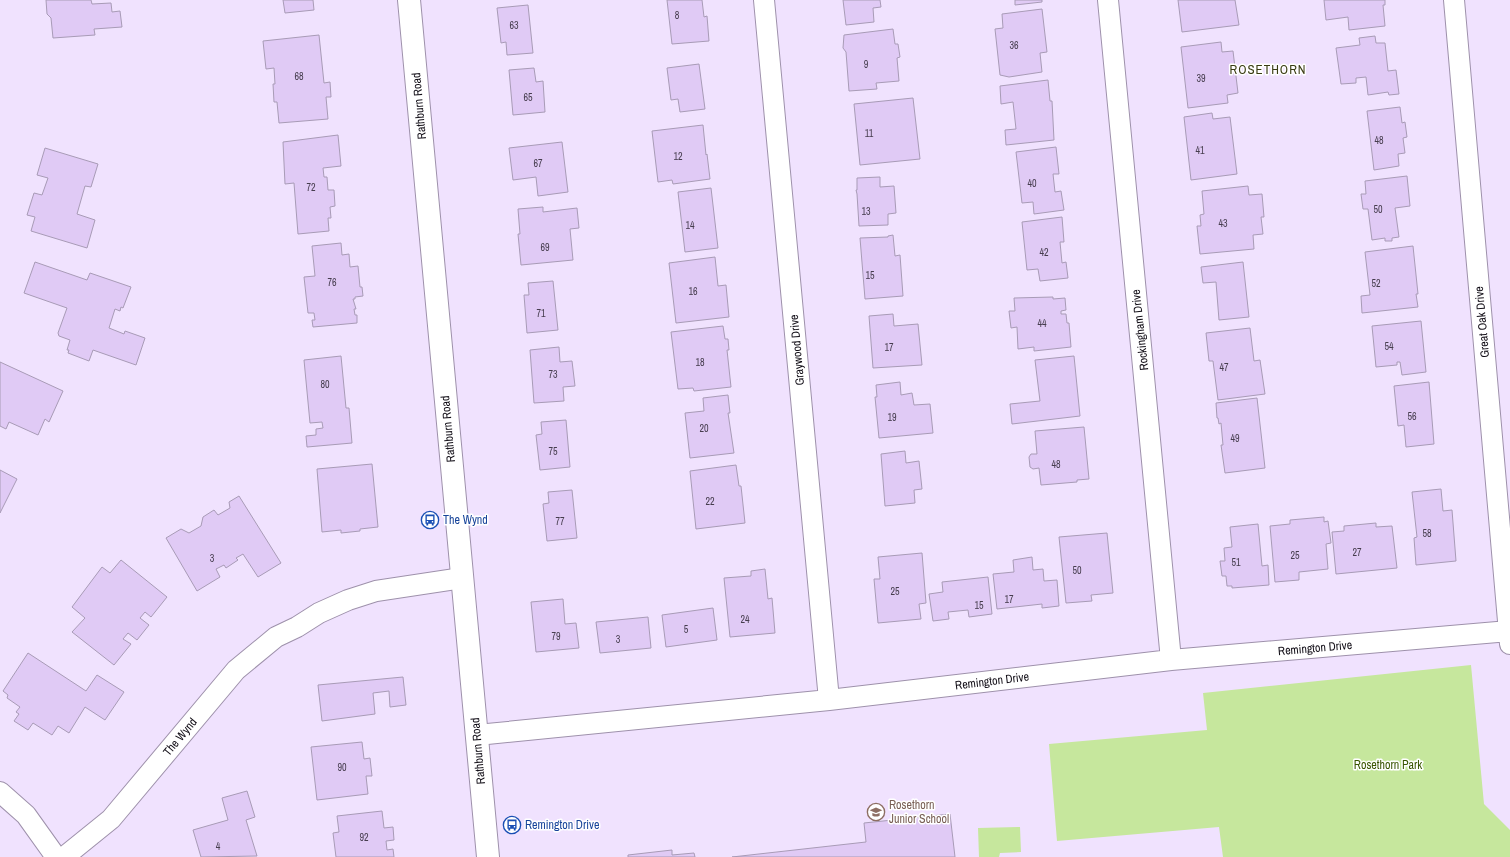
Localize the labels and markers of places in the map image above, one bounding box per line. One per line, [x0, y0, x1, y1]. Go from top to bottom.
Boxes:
bus stop icon: The Wynd [420, 510, 440, 530]
place label: The Wynd [443, 512, 488, 528]
place label: Rosethorn Junior School [889, 797, 949, 827]
school or university icon: Rosethorn Junior School [866, 802, 886, 822]
bus stop icon: Remington Drive [502, 815, 522, 835]
place label: Remington Drive [525, 817, 599, 833]

